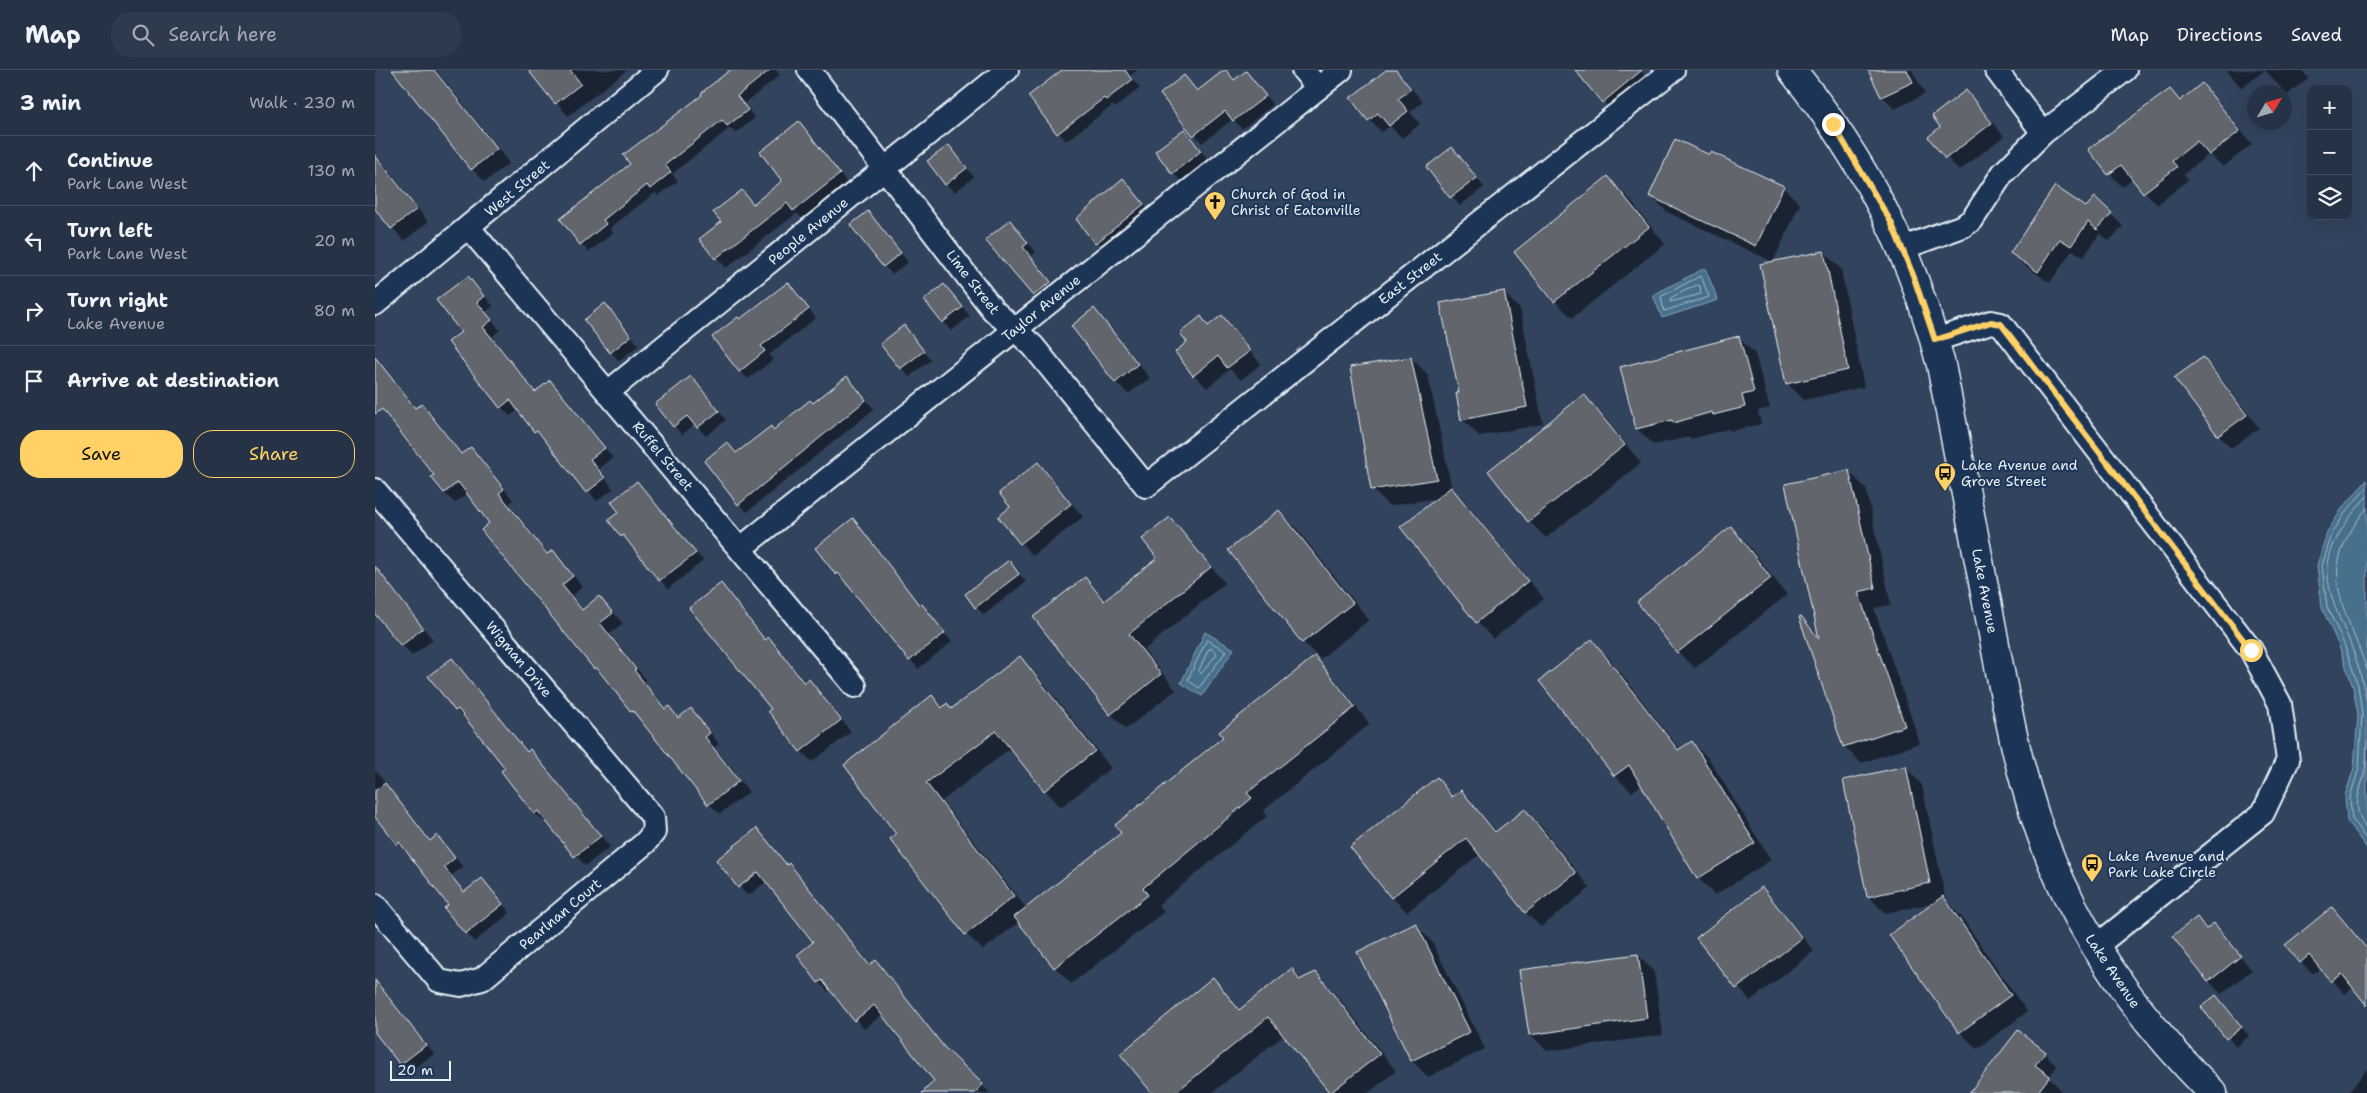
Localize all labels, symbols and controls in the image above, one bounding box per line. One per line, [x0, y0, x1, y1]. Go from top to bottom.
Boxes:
search box [111, 12, 461, 57]
text: Map [25, 19, 81, 51]
icon: search [129, 21, 157, 49]
text: Search here [169, 22, 277, 47]
text: Map [2111, 23, 2149, 47]
text: Directions [2177, 23, 2263, 47]
text: Saved [2291, 23, 2342, 47]
north arrow [2247, 85, 2292, 130]
map controls [2307, 85, 2352, 220]
button: + [2307, 85, 2352, 130]
text: 3 min [20, 89, 81, 117]
text: Walk · 230 m [249, 92, 355, 113]
route end [1822, 113, 1845, 136]
button: − [2307, 130, 2352, 175]
text: Continue [67, 148, 153, 173]
street label: West Street [481, 156, 553, 220]
icon: ahead [20, 157, 48, 185]
text: 130 m [308, 160, 355, 181]
text: Park Lane West [67, 173, 188, 194]
button: layers [2307, 175, 2352, 220]
place label: Church of God in Christ of Eatonville [1231, 185, 1361, 219]
church icon: Church of God in Christ of Eatonville [1203, 190, 1227, 221]
street label: People Avenue [764, 193, 852, 269]
text: Turn left [67, 218, 153, 243]
icon: left [20, 227, 48, 255]
text: 20 m [314, 230, 355, 251]
text: Park Lane West [67, 243, 188, 264]
street label: Lime Street [942, 246, 1004, 318]
street label: East Street [1375, 248, 1445, 308]
street label: Taylor Avenue [998, 271, 1084, 345]
text: Turn right [67, 288, 168, 313]
icon: right [20, 297, 48, 325]
text: 80 m [314, 300, 355, 321]
text: Lake Avenue [67, 313, 165, 334]
icon: arrive [20, 367, 48, 395]
text: Arrive at destination [67, 368, 279, 393]
street label: Ruffel Street [629, 418, 697, 494]
button: Save [20, 430, 183, 478]
button: Share [193, 430, 355, 478]
place label: Lake Avenue and Grove Street [1961, 456, 2078, 490]
bus stop icon: Lake Avenue and Grove Street [1933, 461, 1957, 492]
street label: Lake Avenue [1968, 547, 2002, 635]
street label: Wigman Drive [482, 617, 556, 701]
route start [2240, 639, 2263, 662]
place label: Lake Avenue and Park Lake Circle [2108, 847, 2225, 881]
bus stop icon: Lake Avenue and Park Lake Circle [2080, 852, 2104, 883]
street label: Pearlnan Court [515, 874, 605, 954]
street label: Lake Avenue [2082, 930, 2144, 1012]
scale bar [390, 1058, 451, 1081]
text: 20 m [397, 1061, 433, 1079]

